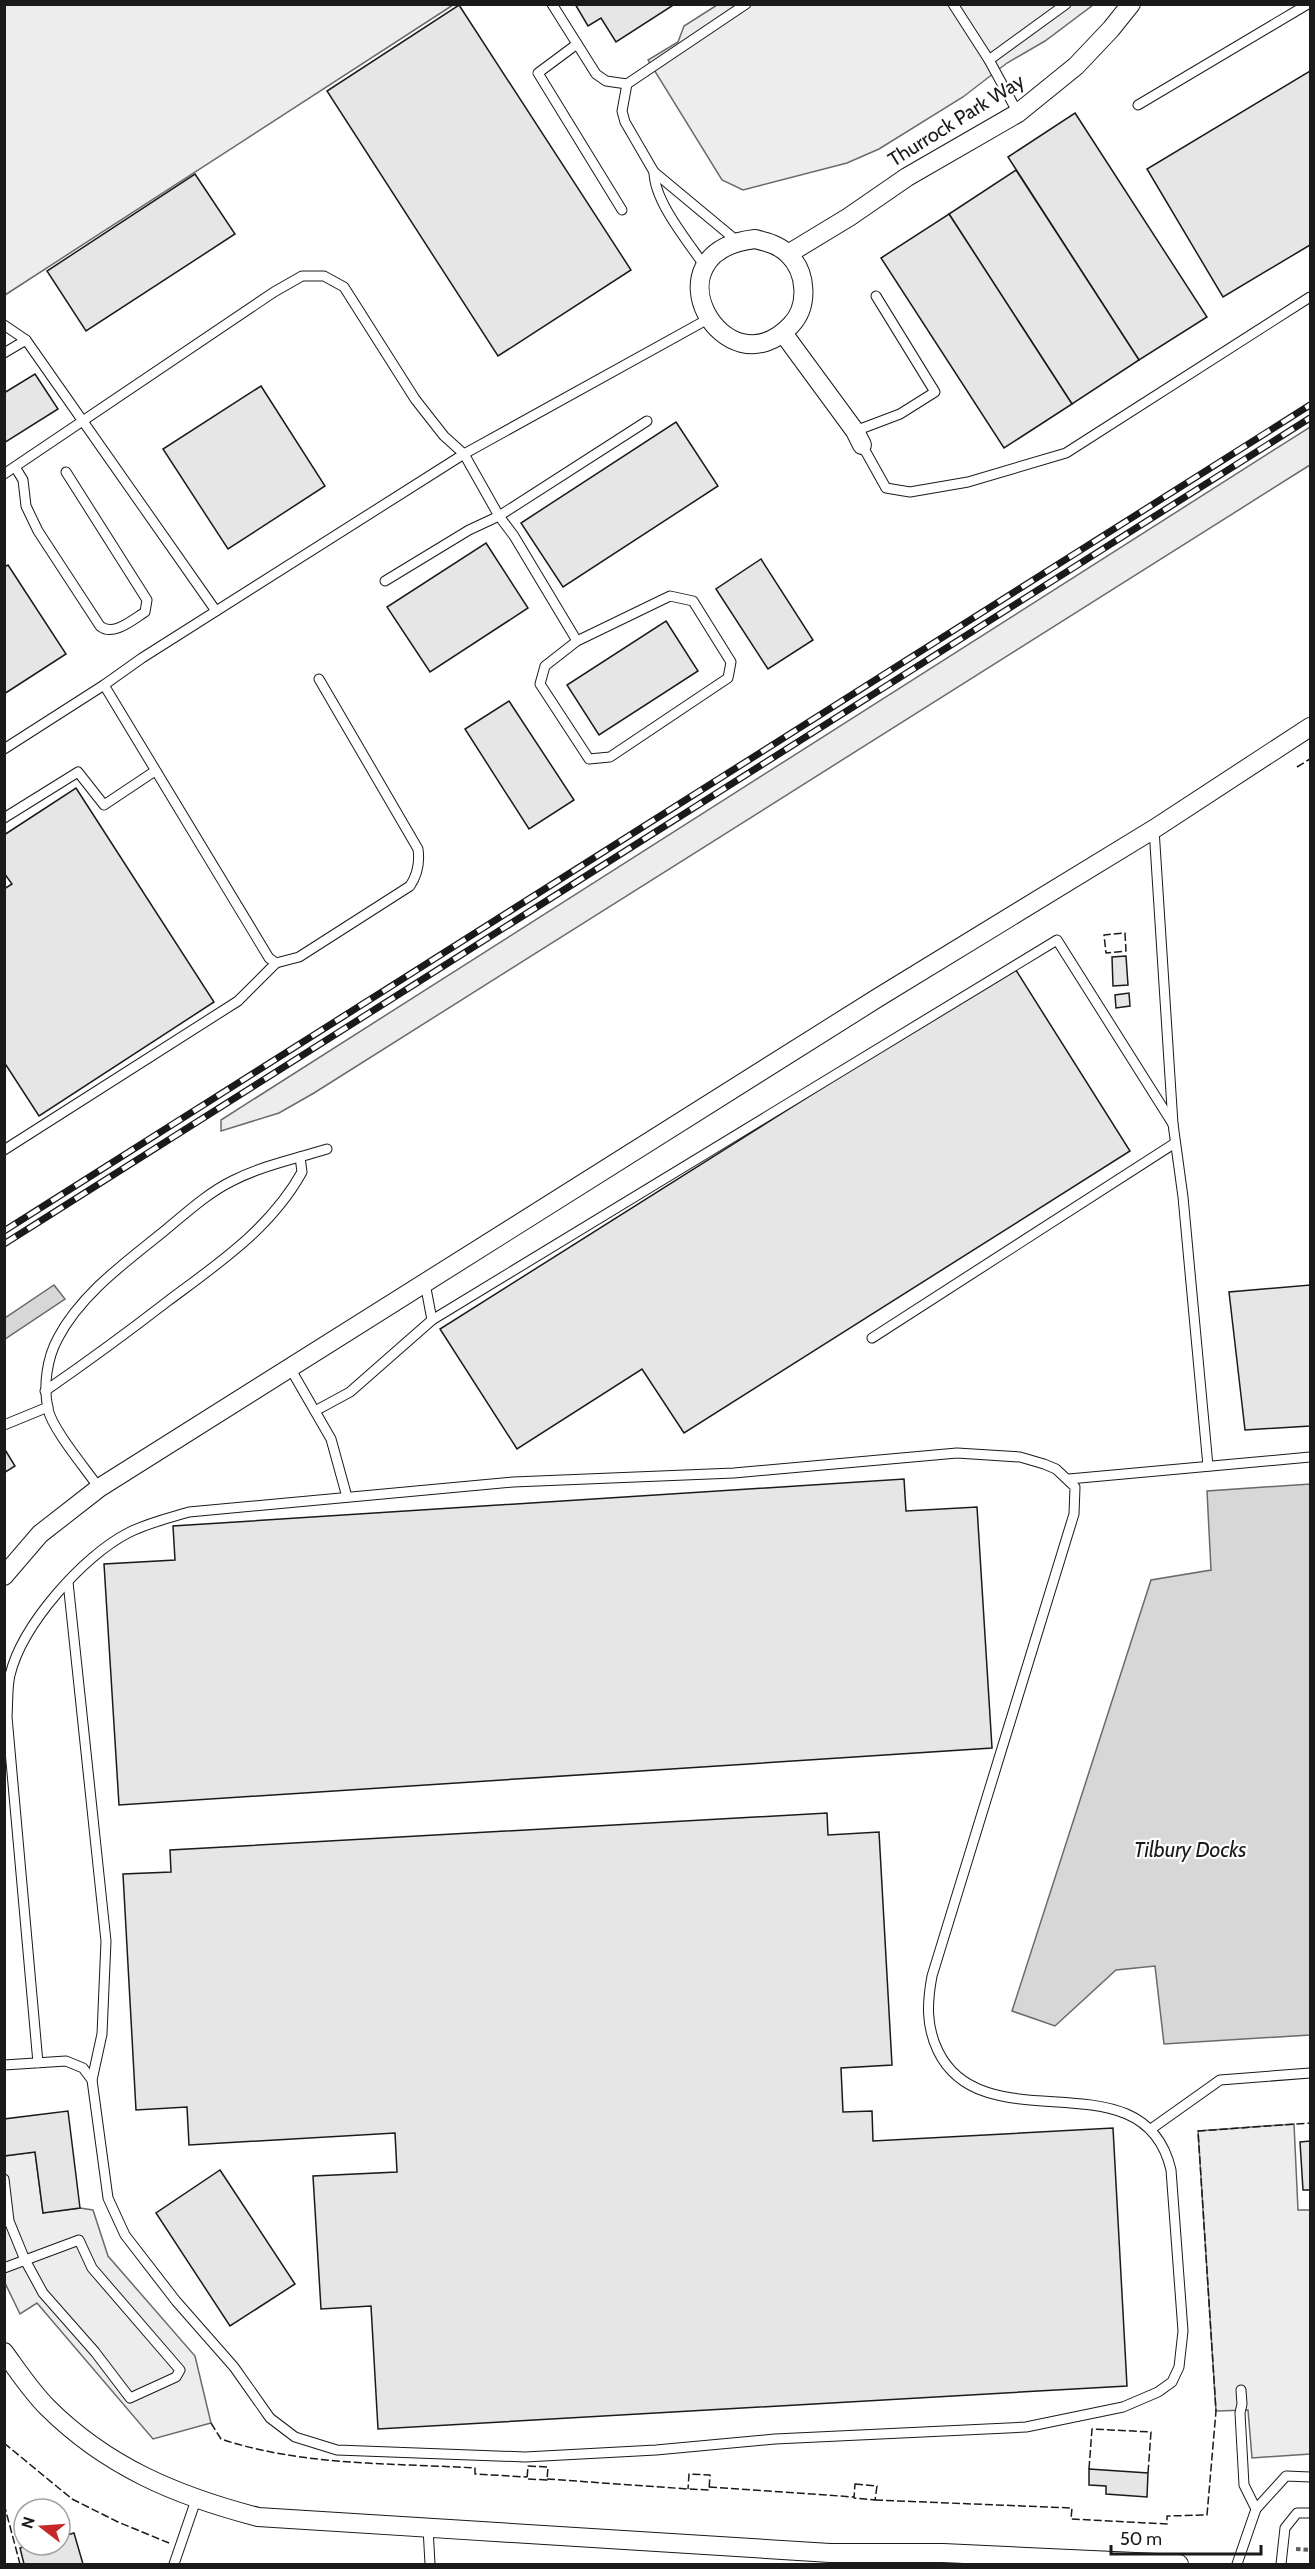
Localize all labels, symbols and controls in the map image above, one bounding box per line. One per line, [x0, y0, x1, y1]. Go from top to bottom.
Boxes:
street label: Thurrock Park Way [884, 69, 1028, 171]
water label: Tilbury Docks [1134, 1837, 1246, 1862]
north arrow [12, 2497, 72, 2557]
text: N [17, 2515, 39, 2531]
scale bar [1111, 2518, 1261, 2556]
text: 50 m [1120, 2528, 1162, 2550]

